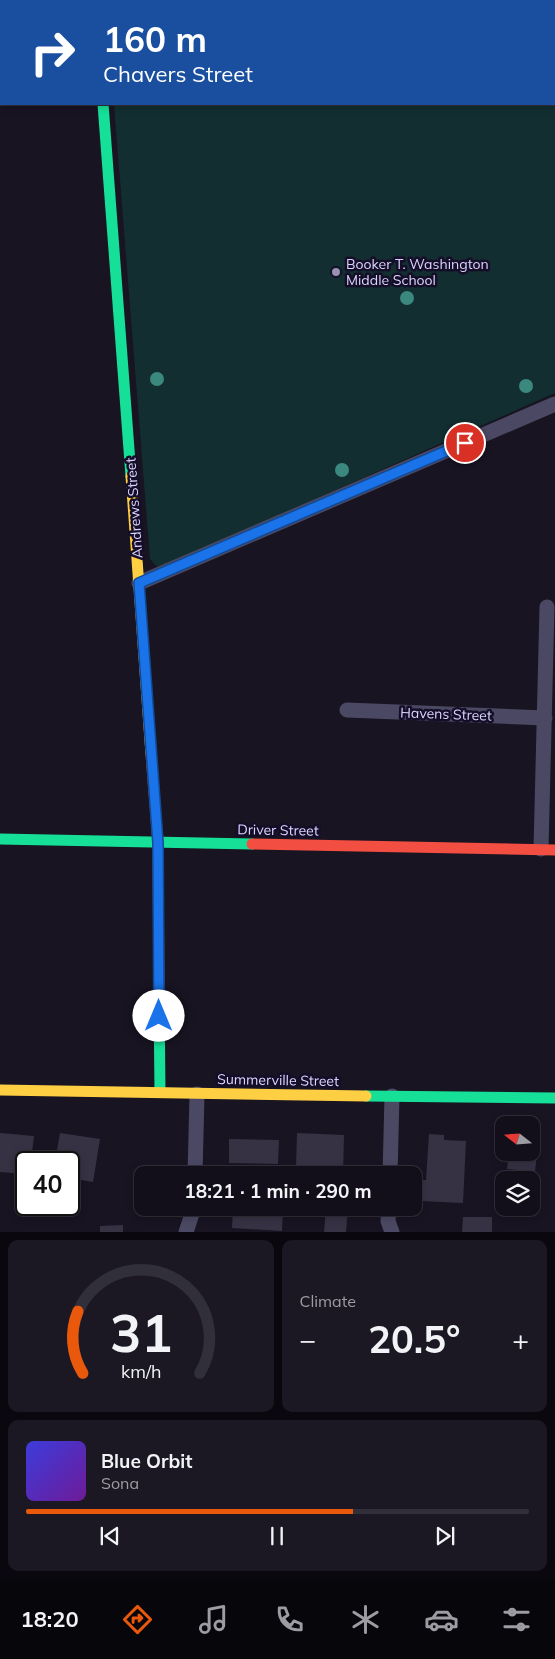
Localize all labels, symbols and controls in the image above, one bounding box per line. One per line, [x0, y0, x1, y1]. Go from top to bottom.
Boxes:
text: 160 m [103, 17, 207, 61]
icon: right [20, 20, 85, 85]
text: Chavers Street [103, 60, 253, 88]
place label: Booker T. Washington Middle School [346, 255, 489, 289]
marker: Booker T. Washington Middle School [330, 266, 342, 278]
pin [444, 422, 486, 464]
icon: arrive [451, 429, 479, 457]
street label: Andrews Street [122, 457, 146, 559]
street label: Havens Street [400, 703, 492, 725]
street label: Driver Street [237, 820, 319, 840]
position arrow [132, 989, 184, 1041]
street label: Summerville Street [217, 1070, 339, 1090]
north arrow [495, 1116, 540, 1161]
map controls [495, 1116, 540, 1216]
speed limit sign: 40 [15, 1151, 80, 1216]
button: layers [495, 1171, 540, 1216]
text: 18:21 · 1 min · 290 m [184, 1179, 372, 1203]
text: Climate [300, 1291, 356, 1311]
text: 31 [110, 1300, 172, 1365]
text: 20.5° [368, 1315, 460, 1363]
text: − [300, 1322, 316, 1357]
text: + [512, 1322, 529, 1357]
text: km/h [121, 1360, 161, 1382]
text: Blue Orbit [101, 1449, 192, 1473]
text: Sona [101, 1473, 139, 1493]
icon: previous [96, 1522, 124, 1550]
icon: pause [263, 1522, 291, 1550]
icon: next [431, 1522, 459, 1550]
icon: directions [120, 1602, 155, 1637]
icon: music [196, 1602, 231, 1637]
icon: phone [272, 1602, 307, 1637]
icon: climate [348, 1602, 383, 1637]
icon: car [424, 1602, 459, 1637]
icon: filters [499, 1602, 534, 1637]
text: 18:20 [20, 1605, 79, 1633]

